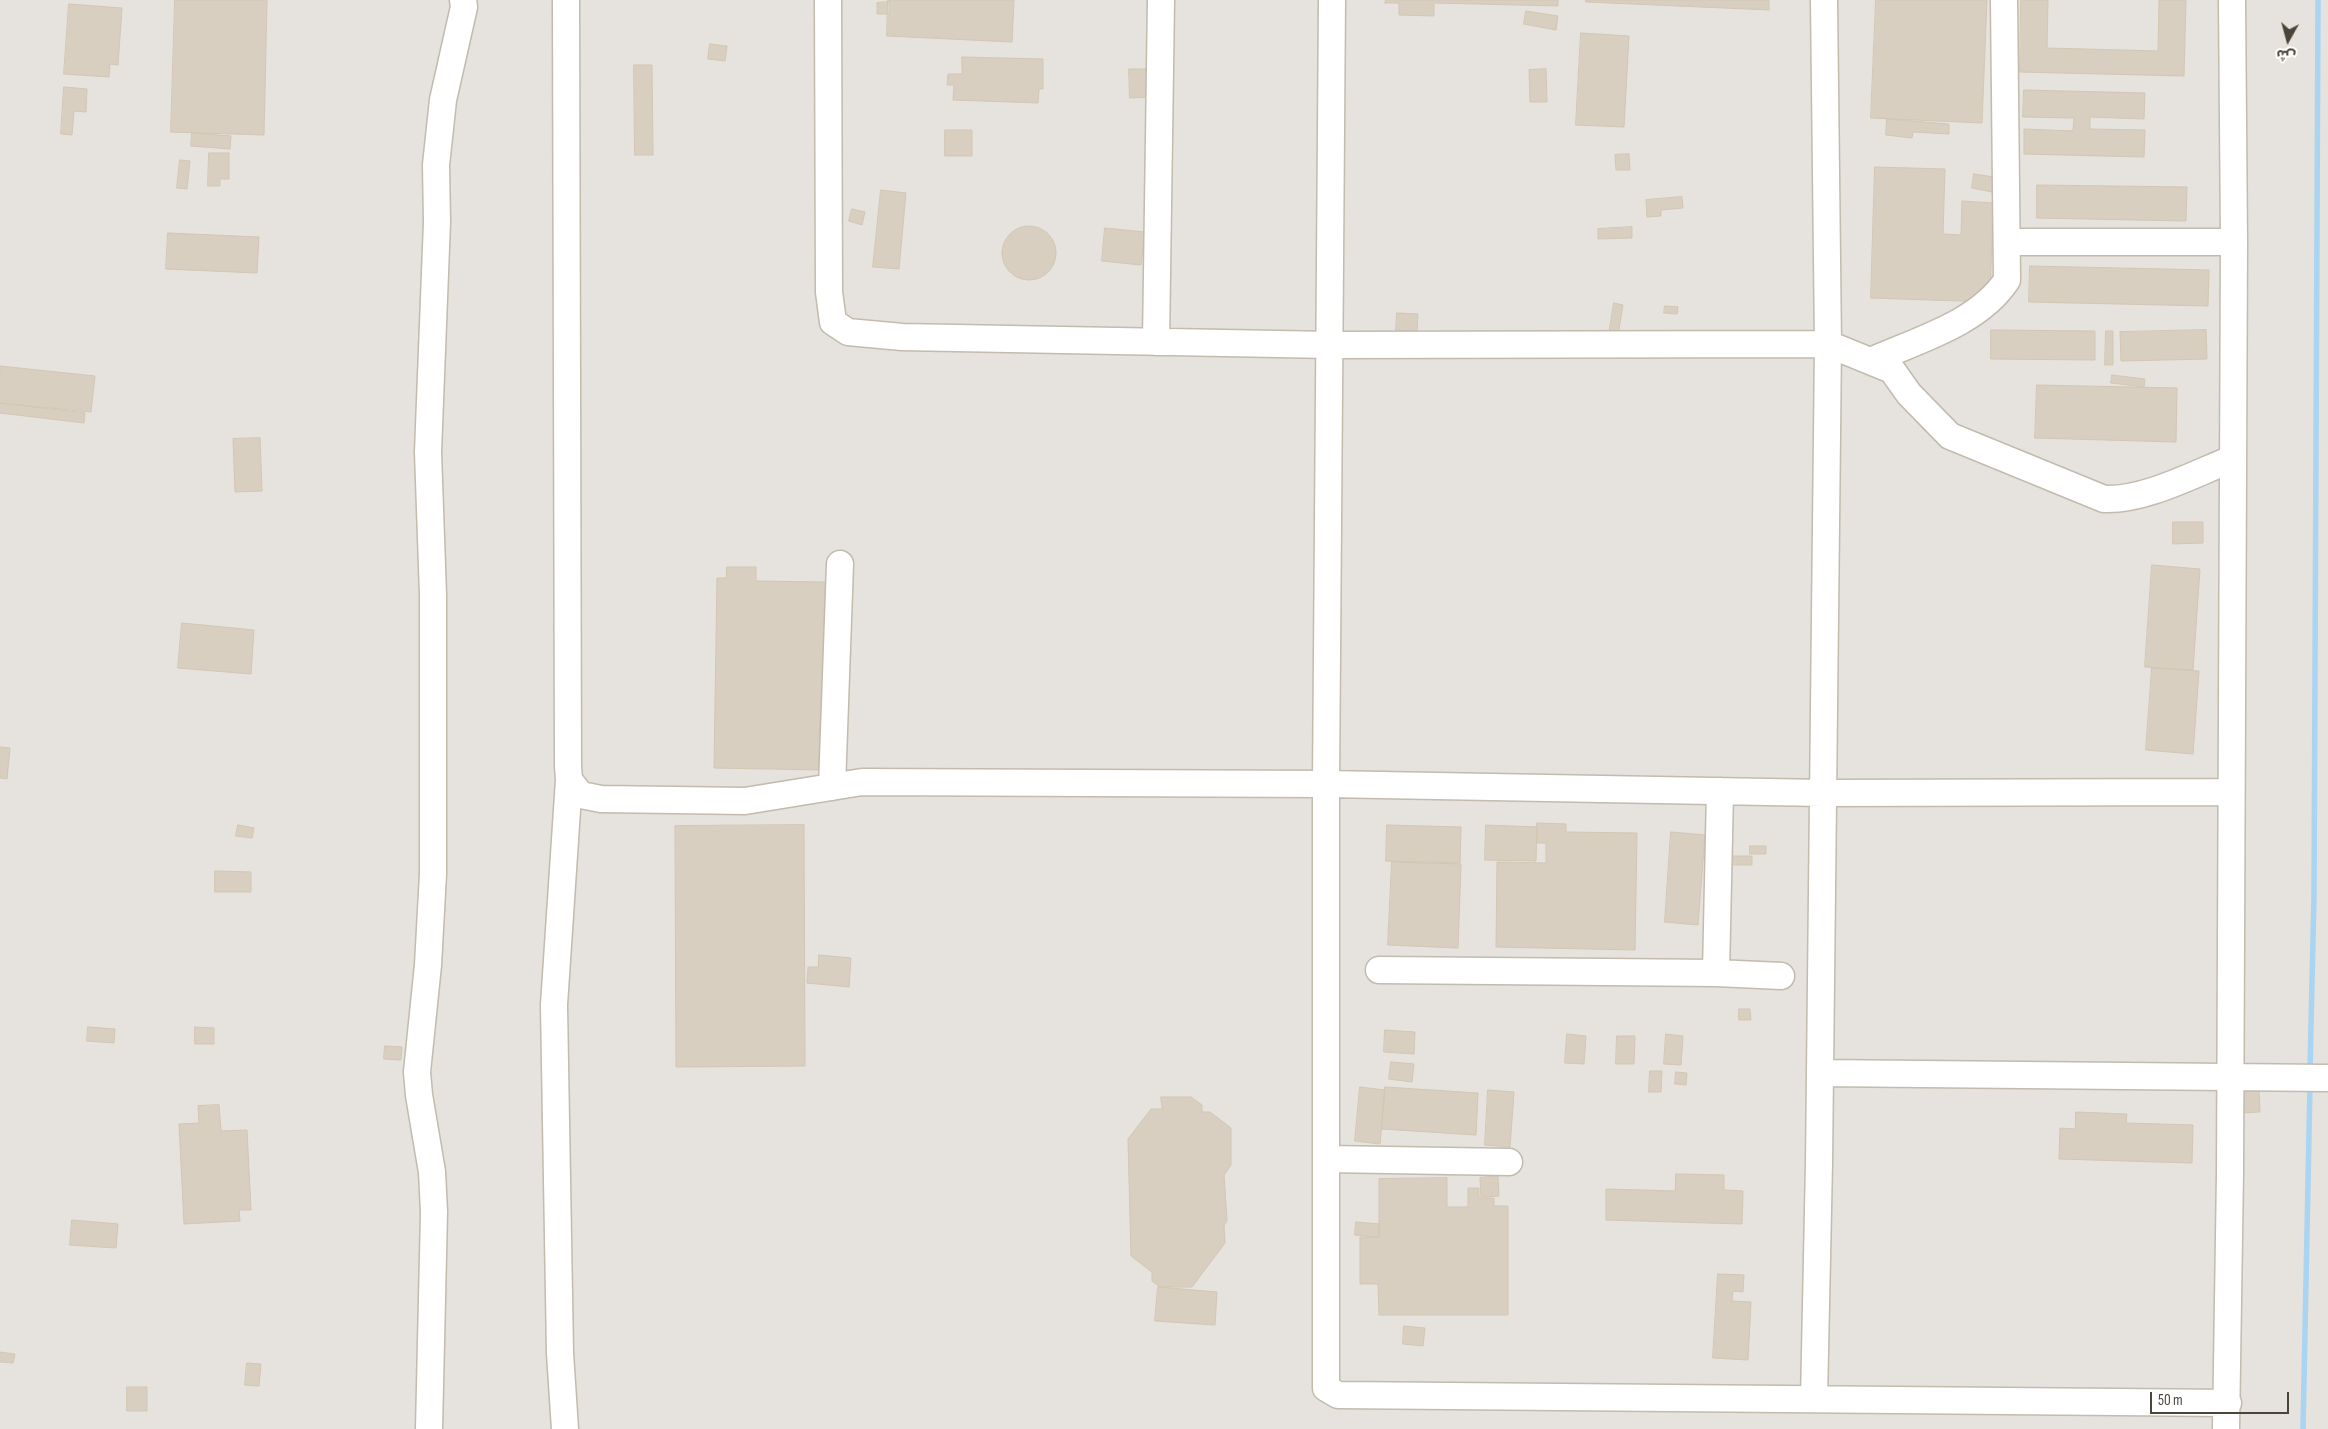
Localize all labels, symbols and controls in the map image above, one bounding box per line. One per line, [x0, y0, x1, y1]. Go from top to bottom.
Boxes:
north arrow [2263, 15, 2313, 65]
text: ش [2276, 46, 2297, 65]
scale bar [2153, 1382, 2292, 1414]
text: 50 m [2158, 1391, 2183, 1410]

